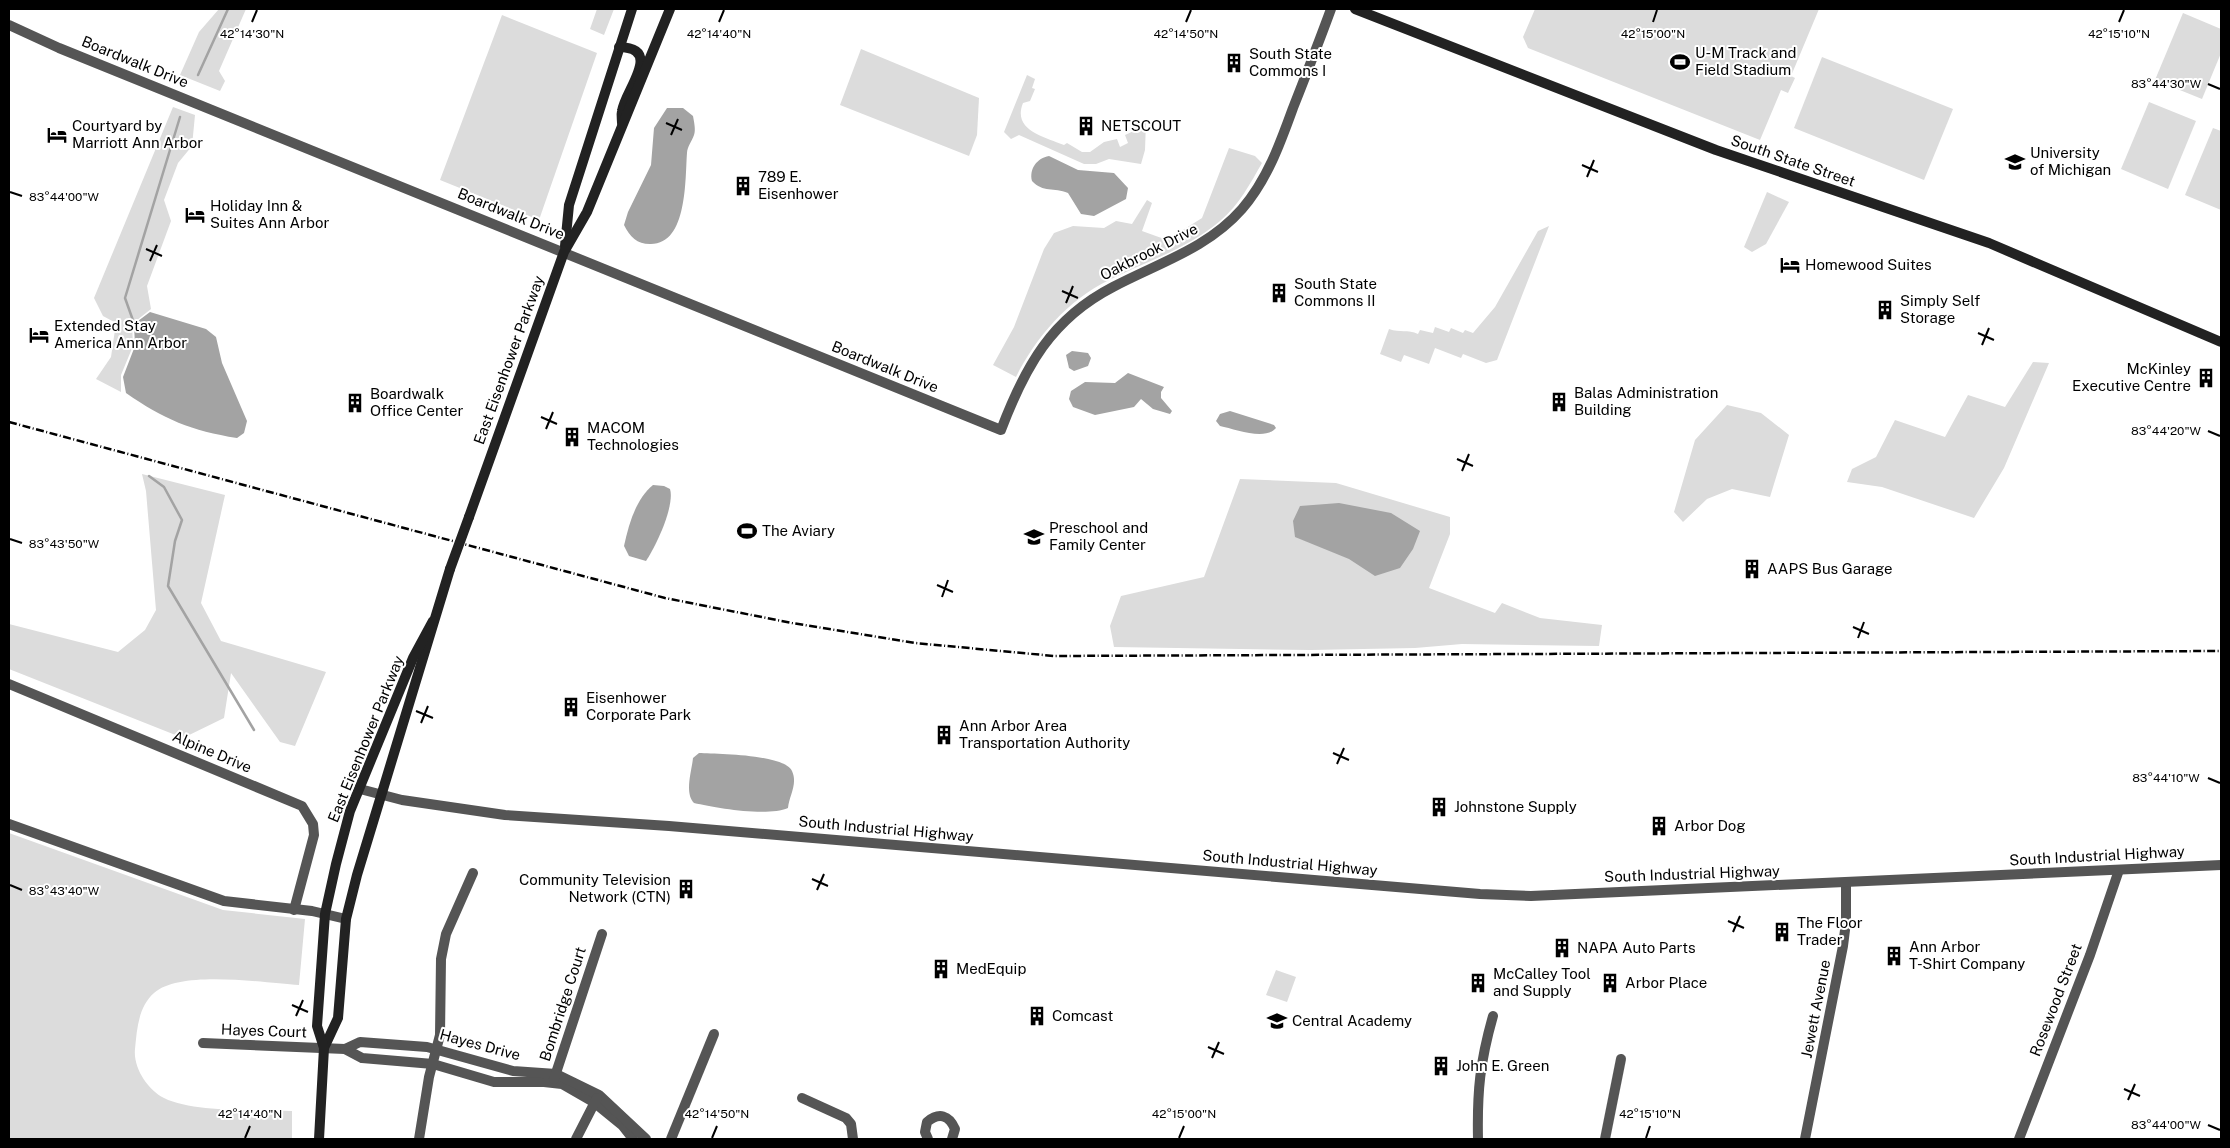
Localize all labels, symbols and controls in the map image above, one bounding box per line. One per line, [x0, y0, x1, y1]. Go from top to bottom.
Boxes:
text: 42°14'30"N [220, 27, 284, 41]
text: 42°14'40"N [687, 27, 751, 41]
text: 42°14'50"N [1154, 27, 1218, 41]
text: 42°15'00"N [1621, 27, 1685, 41]
text: 42°15'10"N [2088, 27, 2150, 41]
street label: Boardwalk Drive [79, 32, 191, 91]
place label: U-M Track and Field Stadium [1695, 44, 1796, 78]
place label: South State Commons I [1249, 45, 1332, 79]
sports icon: U-M Track and Field Stadium [1669, 51, 1691, 73]
building icon: South State Commons I [1223, 52, 1245, 74]
text: 83°44'30"W [2131, 77, 2202, 91]
building icon: NETSCOUT [1075, 115, 1097, 137]
place label: Courtyard by Marriott Ann Arbor [72, 117, 203, 151]
place label: NETSCOUT [1101, 117, 1181, 134]
hotel icon: Courtyard by Marriott Ann Arbor [46, 124, 68, 146]
street label: South State Street [1729, 131, 1858, 190]
place label: University of Michigan [2030, 144, 2111, 178]
school or university icon: University of Michigan [2004, 151, 2026, 173]
place label: 789 E. Eisenhower [758, 168, 839, 202]
building icon: 789 E. Eisenhower [732, 175, 754, 197]
street label: Boardwalk Drive [455, 184, 567, 243]
text: 83°44'00"W [29, 190, 100, 204]
place label: Holiday Inn & Suites Ann Arbor [210, 197, 329, 231]
hotel icon: Holiday Inn & Suites Ann Arbor [184, 204, 206, 226]
street label: Oakbrook Drive [1097, 220, 1200, 283]
hotel icon: Homewood Suites [1779, 254, 1801, 276]
place label: Homewood Suites [1805, 256, 1932, 273]
street label: East Eisenhower Parkway [470, 273, 547, 446]
place label: South State Commons II [1294, 275, 1377, 309]
building icon: South State Commons II [1268, 282, 1290, 304]
place label: Simply Self Storage [1900, 292, 1980, 326]
building icon: Simply Self Storage [1874, 299, 1896, 321]
place label: Extended Stay America Ann Arbor [54, 317, 187, 351]
hotel icon: Extended Stay America Ann Arbor [28, 324, 50, 346]
street label: Boardwalk Drive [829, 337, 941, 396]
place label: McKinley Executive Centre [2072, 360, 2191, 394]
building icon: McKinley Executive Centre [2195, 367, 2217, 389]
place label: Balas Administration Building [1574, 384, 1718, 418]
place label: Boardwalk Office Center [370, 385, 464, 419]
building icon: Balas Administration Building [1548, 391, 1570, 413]
building icon: Boardwalk Office Center [344, 392, 366, 414]
place label: MACOM Technologies [587, 419, 679, 453]
text: 83°44'20"W [2131, 424, 2202, 438]
building icon: MACOM Technologies [561, 426, 583, 448]
place label: Preschool and Family Center [1049, 519, 1148, 553]
sports icon: The Aviary [736, 520, 758, 542]
place label: The Aviary [762, 522, 835, 539]
school or university icon: Preschool and Family Center [1023, 526, 1045, 548]
text: 83°43'50"W [29, 537, 100, 551]
building icon: AAPS Bus Garage [1741, 558, 1763, 580]
place label: AAPS Bus Garage [1767, 560, 1893, 577]
street label: East Eisenhower Parkway [324, 653, 407, 825]
place label: Eisenhower Corporate Park [586, 689, 691, 723]
building icon: Eisenhower Corporate Park [560, 696, 582, 718]
place label: Ann Arbor Area Transportation Authority [959, 717, 1130, 751]
building icon: Ann Arbor Area Transportation Authority [933, 724, 955, 746]
street label: Alpine Drive [170, 727, 254, 776]
text: 83°44'10"W [2132, 771, 2200, 785]
building icon: Johnstone Supply [1428, 796, 1450, 818]
place label: Johnstone Supply [1454, 798, 1577, 815]
street label: South Industrial Highway [798, 812, 974, 845]
building icon: Arbor Dog [1648, 815, 1670, 837]
place label: Arbor Dog [1674, 817, 1746, 834]
street label: South Industrial Highway [2009, 842, 2185, 869]
street label: South Industrial Highway [1202, 846, 1378, 879]
street label: South Industrial Highway [1604, 862, 1780, 885]
place label: Community Television Network (CTN) [519, 871, 671, 905]
building icon: Community Television Network (CTN) [675, 878, 697, 900]
text: 83°43'40"W [29, 884, 100, 898]
place label: The Floor Trader [1797, 914, 1863, 948]
building icon: The Floor Trader [1771, 921, 1793, 943]
building icon: NAPA Auto Parts [1551, 937, 1573, 959]
place label: Ann Arbor T-Shirt Company [1909, 938, 2025, 972]
place label: NAPA Auto Parts [1577, 939, 1696, 956]
street label: Rosewood Street [2026, 941, 2085, 1059]
street label: Bombridge Court [536, 944, 589, 1063]
building icon: Ann Arbor T-Shirt Company [1883, 945, 1905, 967]
building icon: MedEquip [930, 958, 952, 980]
street label: Jewett Avenue [1798, 958, 1833, 1060]
place label: MedEquip [956, 960, 1026, 977]
place label: McCalley Tool and Supply [1493, 965, 1591, 999]
building icon: McCalley Tool and Supply [1467, 972, 1489, 994]
building icon: Arbor Place [1599, 972, 1621, 994]
place label: Arbor Place [1625, 974, 1707, 991]
building icon: Comcast [1026, 1005, 1048, 1027]
place label: Comcast [1052, 1007, 1113, 1024]
school or university icon: Central Academy [1266, 1010, 1288, 1032]
place label: Central Academy [1292, 1012, 1412, 1029]
street label: Hayes Court [221, 1021, 307, 1041]
street label: Hayes Drive [438, 1026, 522, 1063]
building icon: John E. Green [1430, 1055, 1452, 1077]
place label: John E. Green [1456, 1057, 1550, 1074]
text: 42°14'40"N [218, 1107, 282, 1121]
text: 42°14'50"N [685, 1107, 749, 1121]
text: 42°15'00"N [1152, 1107, 1216, 1121]
text: 42°15'10"N [1619, 1107, 1681, 1121]
text: 83°44'00"W [2131, 1118, 2202, 1132]

